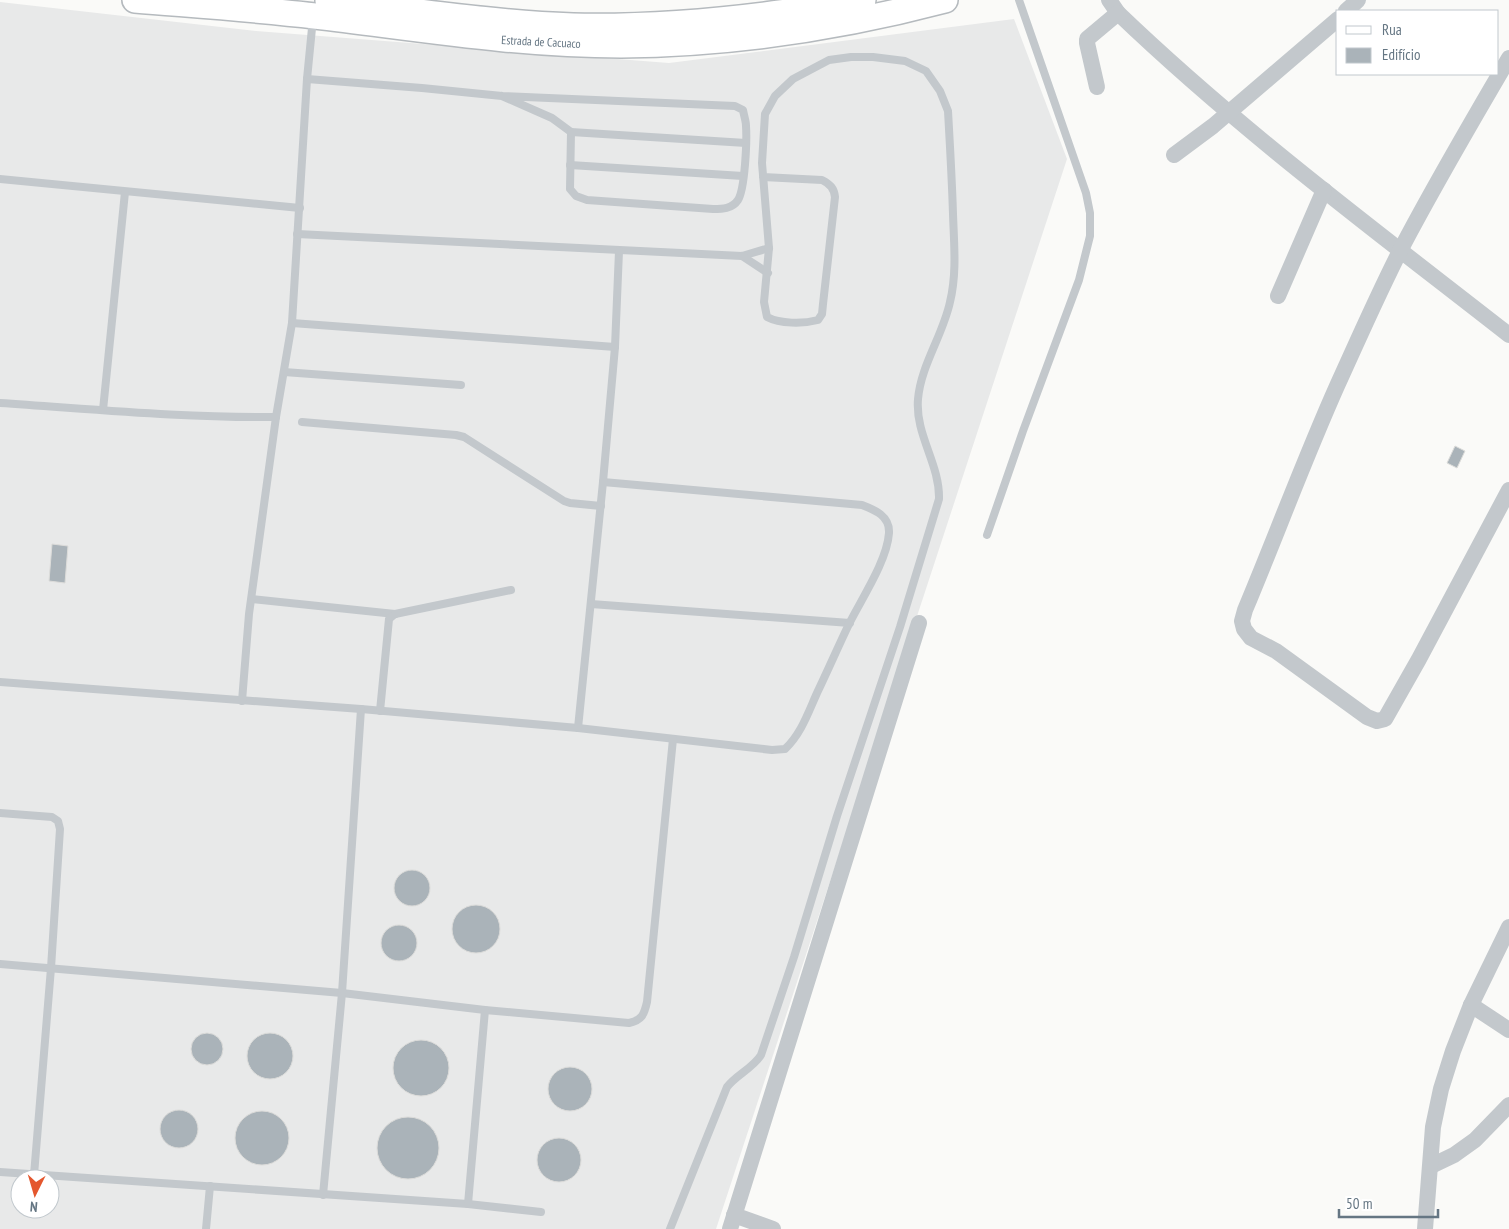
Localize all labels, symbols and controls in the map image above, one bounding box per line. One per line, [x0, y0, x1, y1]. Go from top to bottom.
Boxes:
legend [1336, 10, 1499, 75]
text: Rua [1382, 20, 1402, 39]
street label: Estrada de Cacuaco [501, 32, 581, 51]
text: Edifício [1382, 45, 1420, 64]
north arrow [10, 1169, 60, 1219]
scale bar [1339, 1186, 1438, 1218]
text: 50 m [1346, 1194, 1372, 1213]
text: N [29, 1198, 38, 1216]

